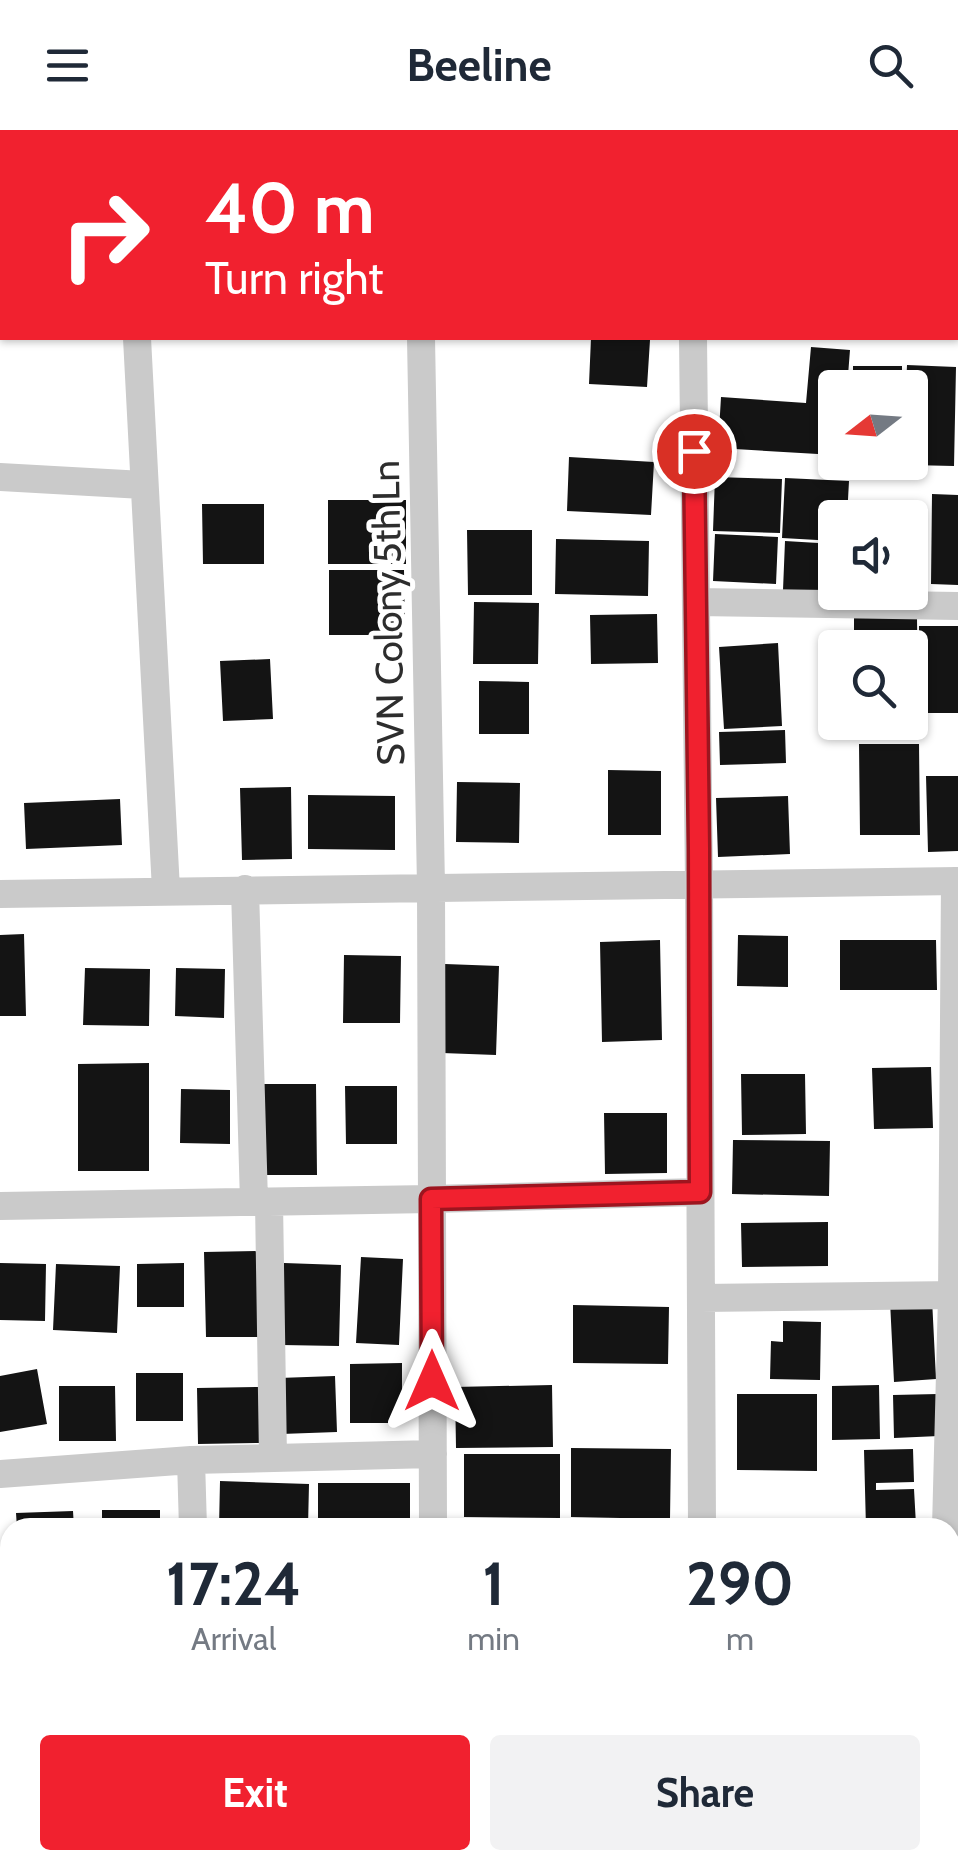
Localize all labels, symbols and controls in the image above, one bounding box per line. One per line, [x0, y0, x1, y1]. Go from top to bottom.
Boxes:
icon: menu [40, 38, 95, 93]
text: Beeline [406, 38, 552, 92]
icon: search [863, 38, 918, 93]
text: 40 m [205, 165, 374, 251]
icon: right [40, 170, 170, 300]
text: Turn right [205, 251, 384, 305]
north arrow [818, 370, 928, 480]
map controls [818, 370, 928, 740]
pin [652, 409, 737, 494]
icon: arrive [667, 424, 722, 479]
street label: SVN Colony 5th Ln [362, 460, 414, 766]
button: sound [818, 500, 928, 610]
button: search [818, 630, 928, 740]
position arrow [380, 1329, 484, 1433]
text: 17:24 [166, 1547, 301, 1620]
text: 1 [483, 1547, 505, 1620]
text: 290 [686, 1547, 794, 1620]
text: Arrival [191, 1619, 276, 1658]
text: min [467, 1619, 520, 1658]
text: m [726, 1619, 754, 1658]
button: Exit [40, 1735, 470, 1850]
button: Share [490, 1735, 920, 1850]

